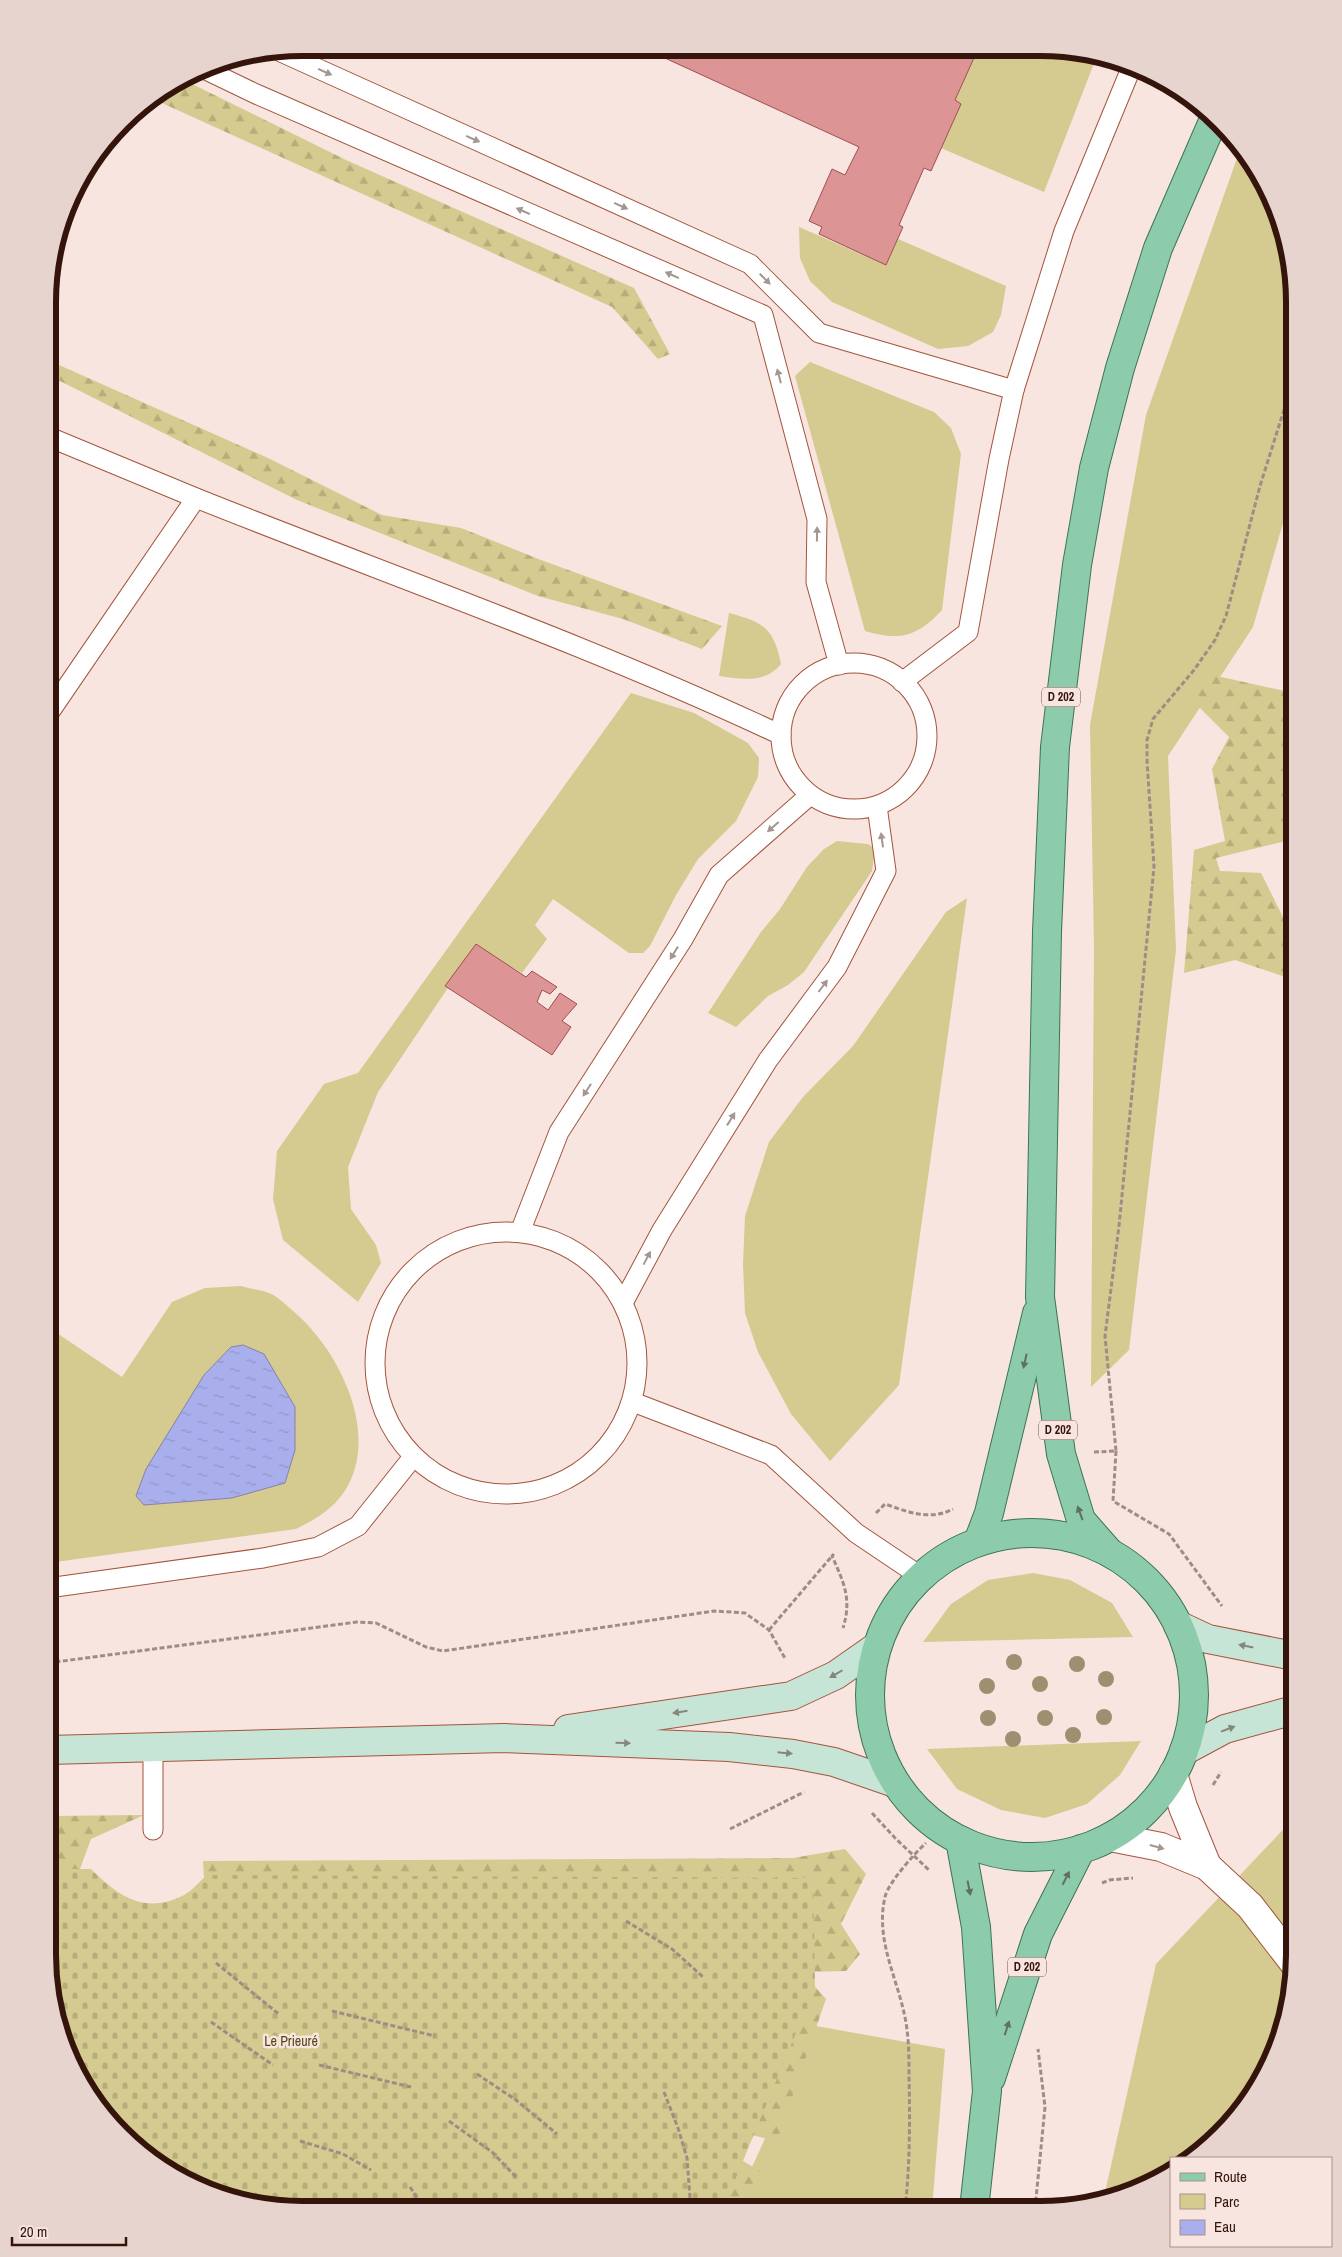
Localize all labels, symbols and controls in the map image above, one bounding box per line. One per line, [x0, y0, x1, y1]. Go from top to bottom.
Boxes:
one-way arrow [318, 68, 332, 76]
one-way arrow [466, 135, 480, 143]
one-way arrow [614, 202, 628, 210]
one-way arrow [516, 206, 530, 214]
one-way arrow [665, 271, 679, 279]
one-way arrow [759, 273, 771, 285]
one-way arrow [775, 368, 783, 384]
one-way arrow [813, 525, 821, 541]
road number: D 202 [1042, 688, 1080, 706]
one-way arrow [768, 821, 780, 833]
one-way arrow [878, 832, 886, 848]
one-way arrow [670, 946, 679, 959]
one-way arrow [818, 979, 828, 993]
one-way arrow [582, 1083, 592, 1096]
one-way arrow [726, 1113, 735, 1126]
one-way arrow [642, 1252, 651, 1265]
one-way arrow [1021, 1354, 1029, 1369]
road number: D 202 [1039, 1420, 1077, 1440]
one-way arrow [1076, 1505, 1084, 1520]
one-way arrow [1238, 1642, 1254, 1650]
one-way arrow [829, 1670, 843, 1678]
one-way arrow [671, 1708, 687, 1716]
one-way arrow [1221, 1725, 1236, 1733]
one-way arrow [615, 1740, 631, 1748]
one-way arrow [777, 1749, 793, 1757]
one-way arrow [1150, 1843, 1165, 1851]
one-way arrow [1062, 1870, 1070, 1885]
one-way arrow [965, 1881, 973, 1897]
road number: D 202 [1008, 1958, 1046, 1976]
one-way arrow [1004, 2021, 1012, 2036]
park label: Le Prieuré [264, 2032, 318, 2050]
legend [1170, 2157, 1332, 2247]
text: Route [1214, 2166, 1247, 2187]
text: Parc [1214, 2191, 1239, 2212]
scale bar [12, 2214, 126, 2246]
text: Eau [1214, 2216, 1236, 2237]
text: 20 m [20, 2221, 47, 2242]

